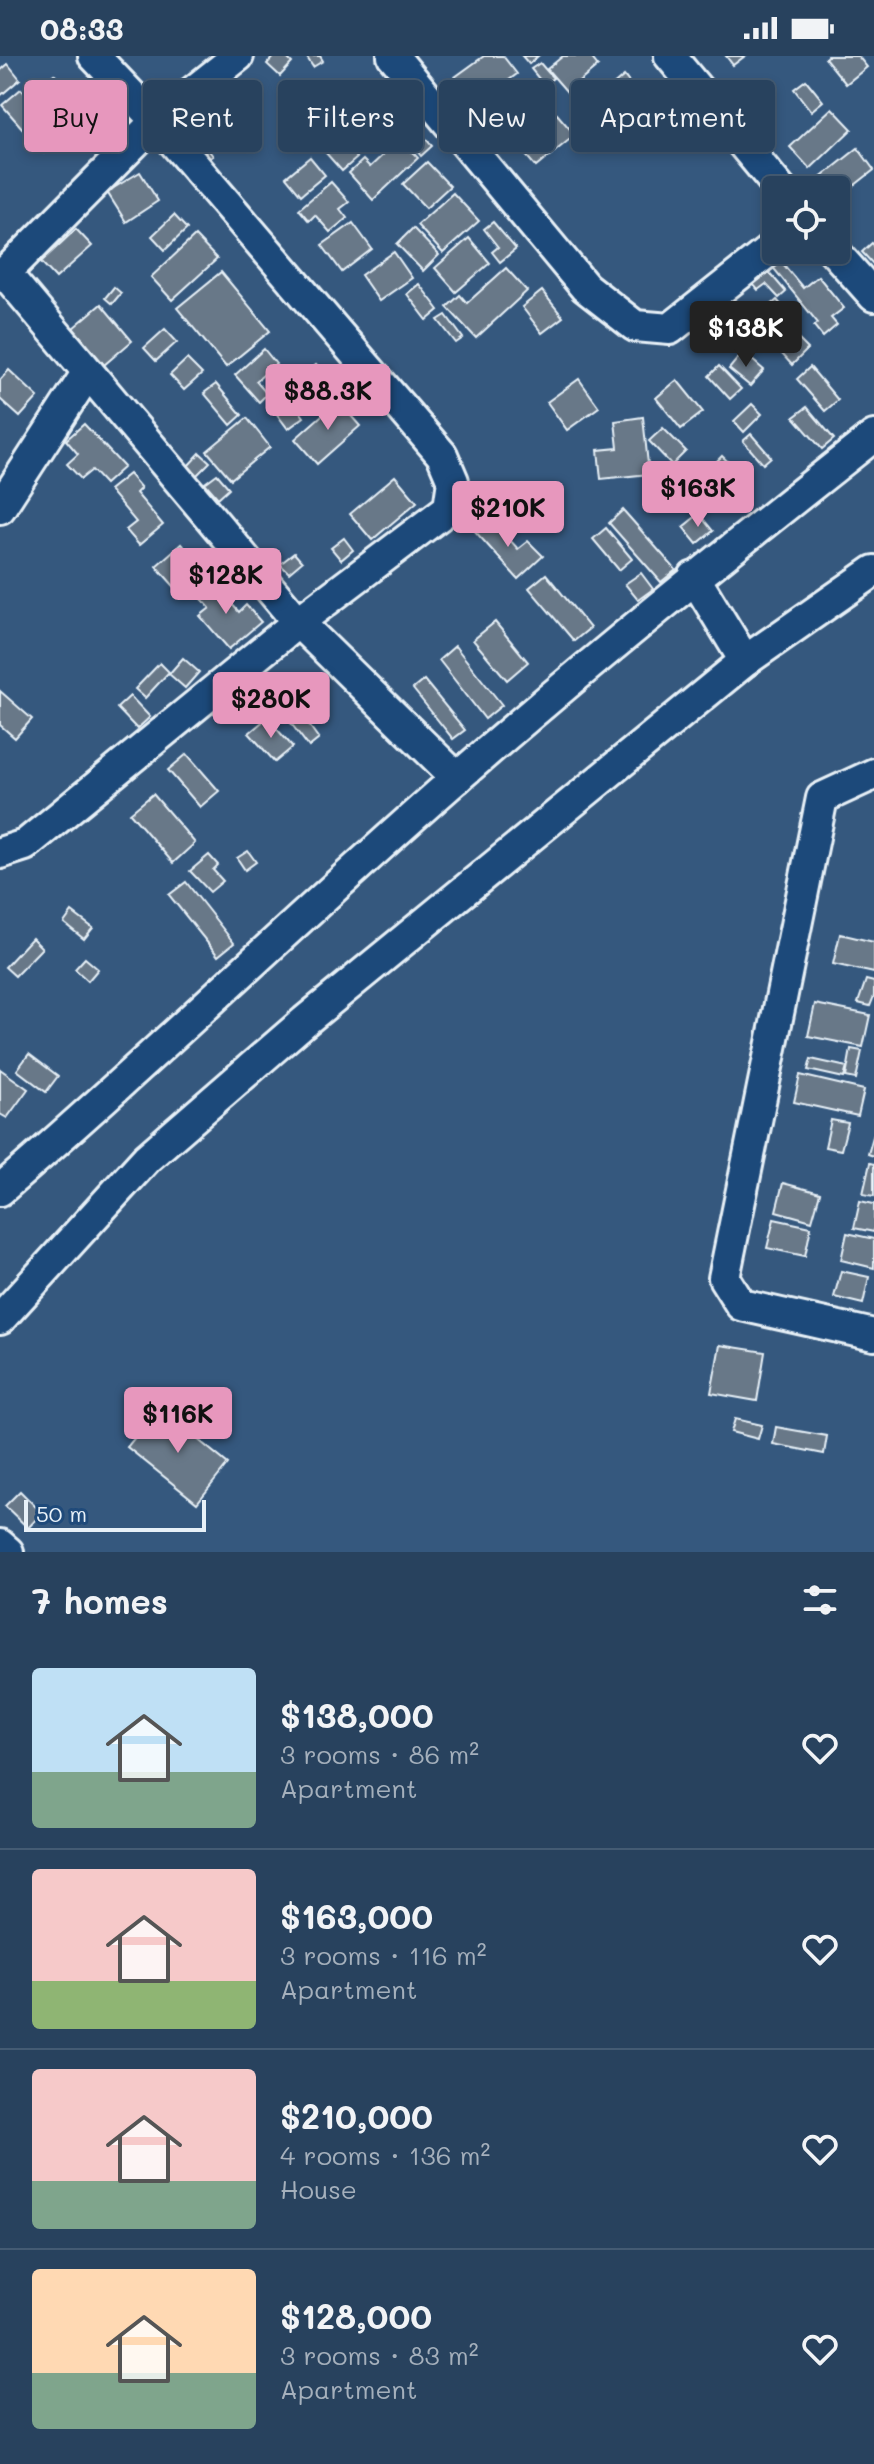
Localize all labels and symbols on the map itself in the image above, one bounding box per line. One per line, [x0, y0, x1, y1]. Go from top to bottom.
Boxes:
pin: $138K [690, 301, 802, 369]
pin: $88.3K [263, 364, 393, 432]
pin: $163K [642, 461, 754, 529]
pin: $210K [452, 481, 564, 549]
pin: $128K [170, 548, 282, 616]
pin: $280K [215, 672, 327, 740]
pin: $116K [122, 1387, 234, 1455]
scale bar [24, 1496, 206, 1532]

